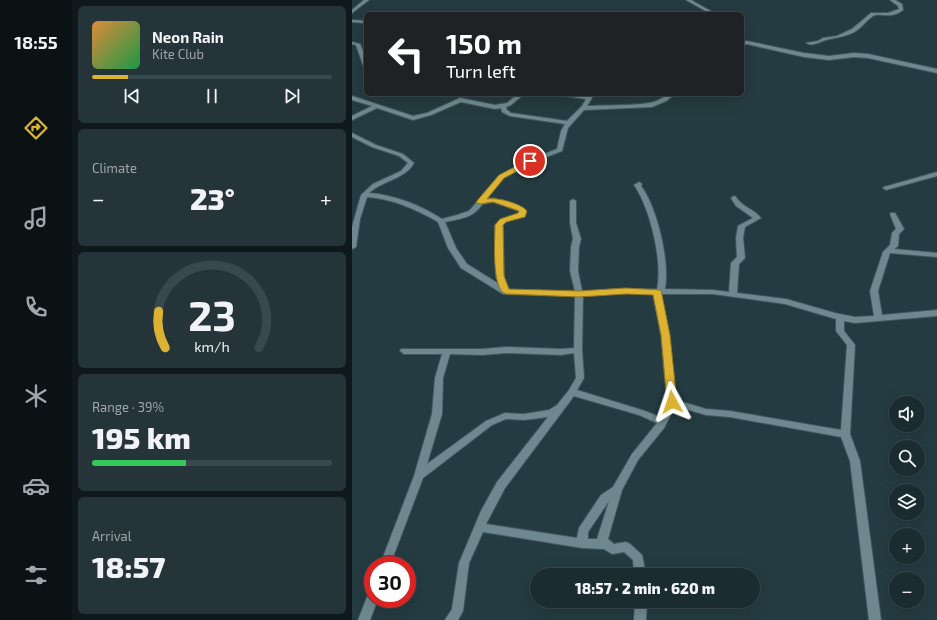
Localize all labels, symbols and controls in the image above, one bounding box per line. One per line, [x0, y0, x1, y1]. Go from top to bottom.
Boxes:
text: 150 m [446, 26, 522, 60]
text: Neon Rain [152, 28, 224, 46]
icon: left [380, 28, 432, 80]
text: 18:55 [14, 31, 58, 53]
text: Kite Club [152, 46, 204, 62]
text: Turn left [446, 60, 516, 82]
icon: previous [121, 85, 143, 107]
icon: pause [201, 85, 223, 107]
icon: next [281, 85, 303, 107]
icon: directions [22, 114, 50, 142]
pin [513, 144, 547, 178]
icon: arrive [519, 150, 541, 172]
text: Climate [92, 160, 137, 176]
text: 23° [190, 180, 235, 216]
text: − [92, 185, 105, 211]
text: + [320, 185, 332, 211]
icon: music [22, 204, 50, 232]
text: 23 [188, 289, 236, 339]
icon: phone [22, 293, 50, 321]
text: km/h [194, 338, 230, 355]
position arrow [651, 381, 693, 423]
icon: climate [22, 382, 50, 410]
map controls [889, 396, 925, 608]
button: sound [889, 396, 925, 432]
text: Range · 39% [92, 399, 164, 415]
text: 195 km [92, 419, 191, 455]
button: search [889, 440, 925, 476]
icon: car [22, 472, 50, 500]
button: layers [889, 484, 925, 520]
text: Arrival [92, 528, 132, 544]
button: + [889, 528, 925, 564]
text: 18:57 [92, 548, 165, 584]
speed limit sign: 30 [364, 556, 416, 608]
icon: filters [22, 561, 50, 589]
button: − [889, 572, 925, 608]
text: 18:57 · 2 min · 620 m [575, 579, 715, 597]

